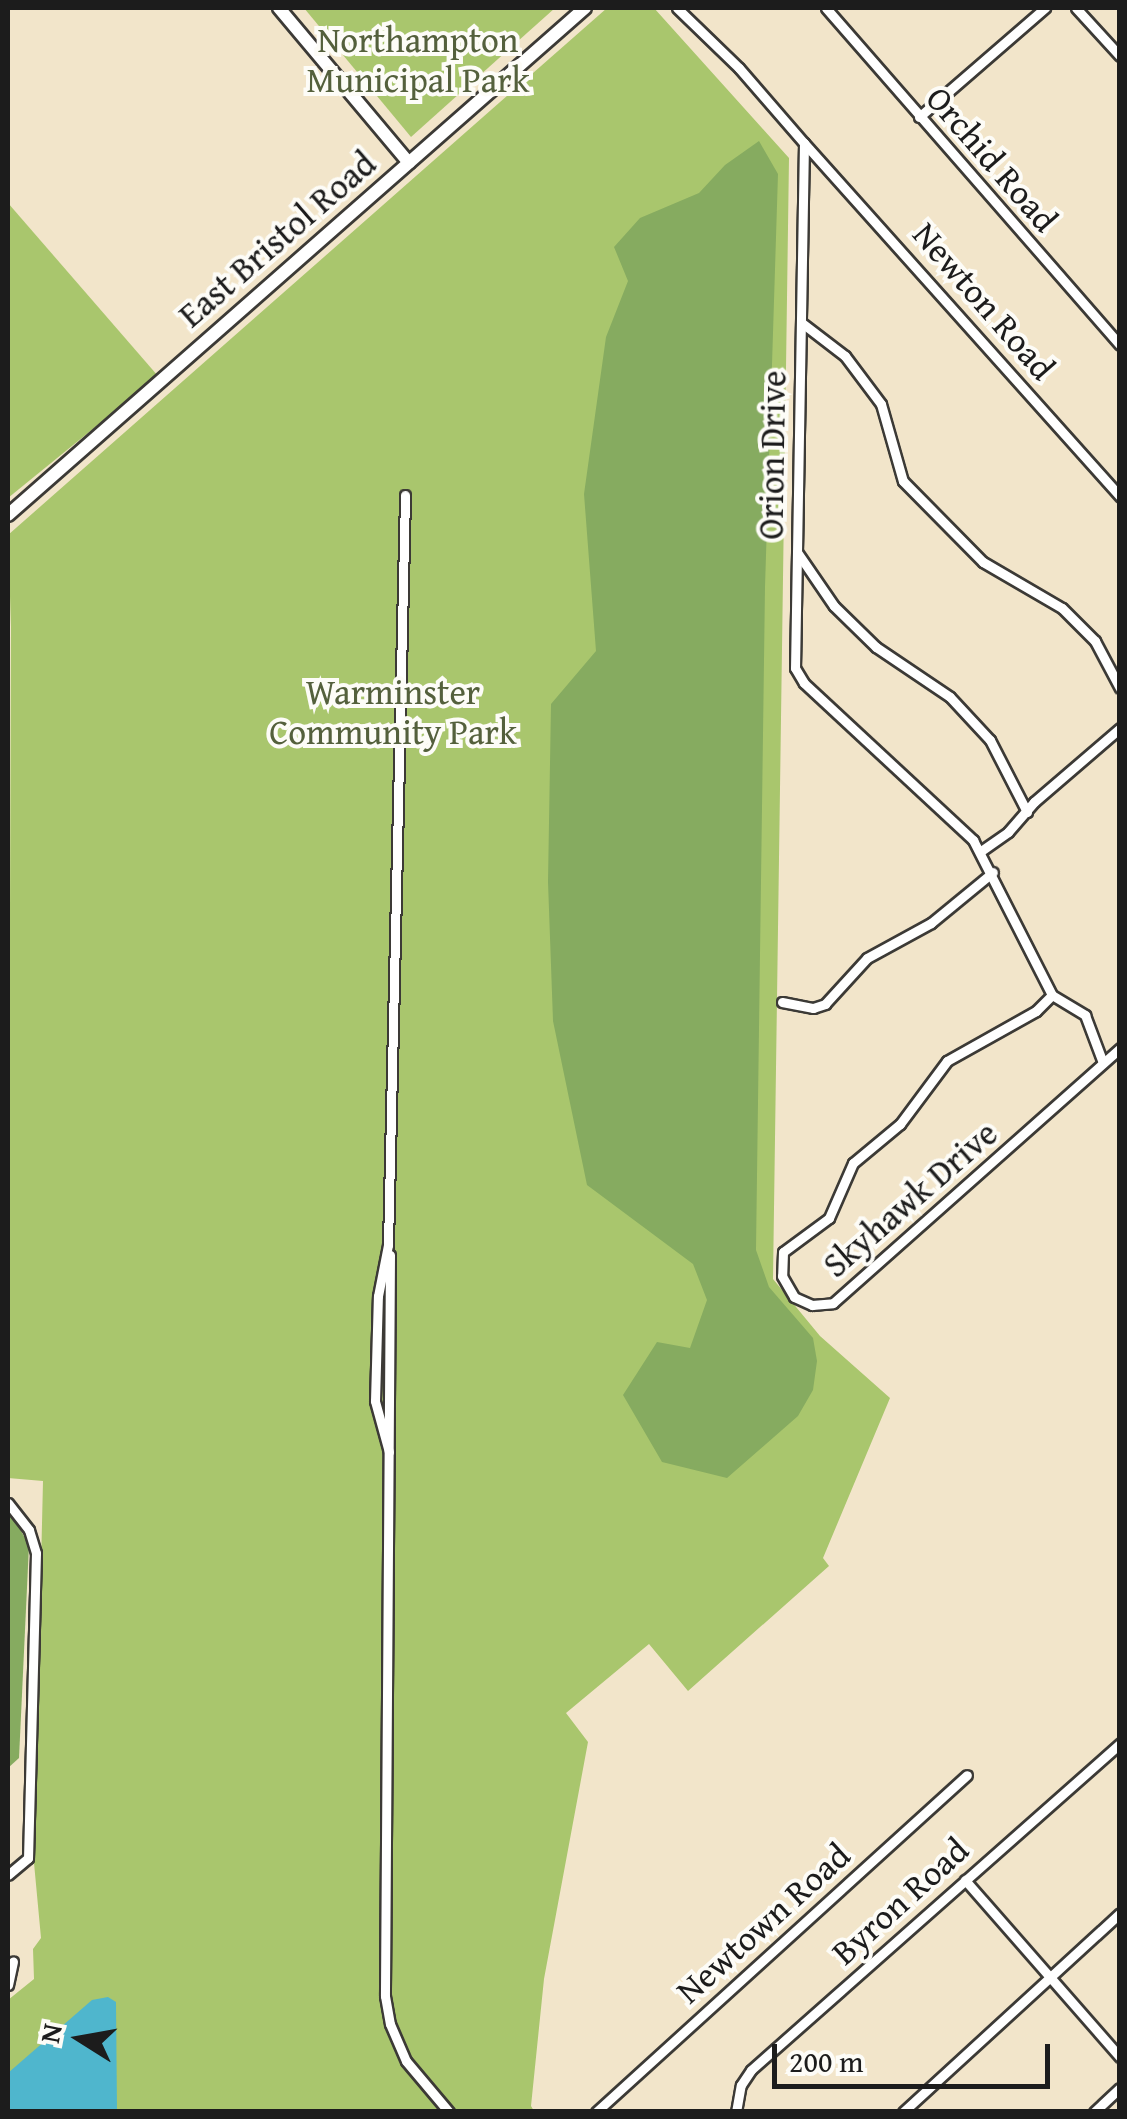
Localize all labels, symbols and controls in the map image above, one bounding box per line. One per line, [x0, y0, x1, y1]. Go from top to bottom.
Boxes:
park label: Northampton Municipal Park [307, 19, 529, 101]
street label: Orchid Road [917, 78, 1067, 240]
street label: East Bristol Road [170, 142, 384, 336]
street label: Newton Road [904, 214, 1064, 388]
street label: Orion Drive [750, 370, 794, 540]
park label: Warminster Community Park [269, 671, 517, 753]
street label: Skyhawk Drive [814, 1112, 1006, 1286]
street label: Byron Road [823, 1829, 977, 1973]
street label: Newtown Road [667, 1834, 859, 2012]
north arrow [30, 1989, 130, 2089]
text: N [28, 2020, 72, 2046]
scale bar [777, 2024, 1054, 2086]
text: 200 m [789, 2039, 863, 2083]

